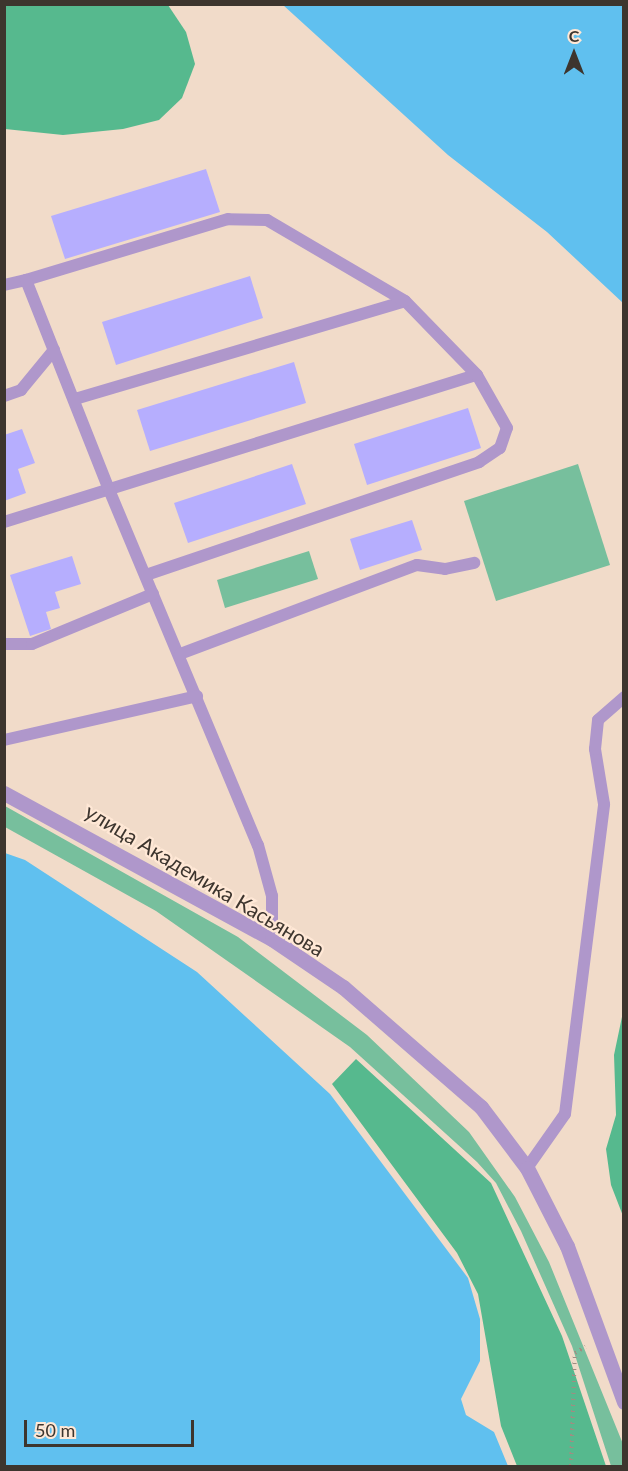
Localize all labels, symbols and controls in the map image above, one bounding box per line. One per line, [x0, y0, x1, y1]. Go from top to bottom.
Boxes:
north arrow [544, 24, 604, 84]
text: С [569, 26, 579, 45]
street label: улица Академика Касьянова [81, 798, 329, 962]
scale bar [27, 1408, 196, 1446]
text: 50 m [35, 1419, 75, 1441]

